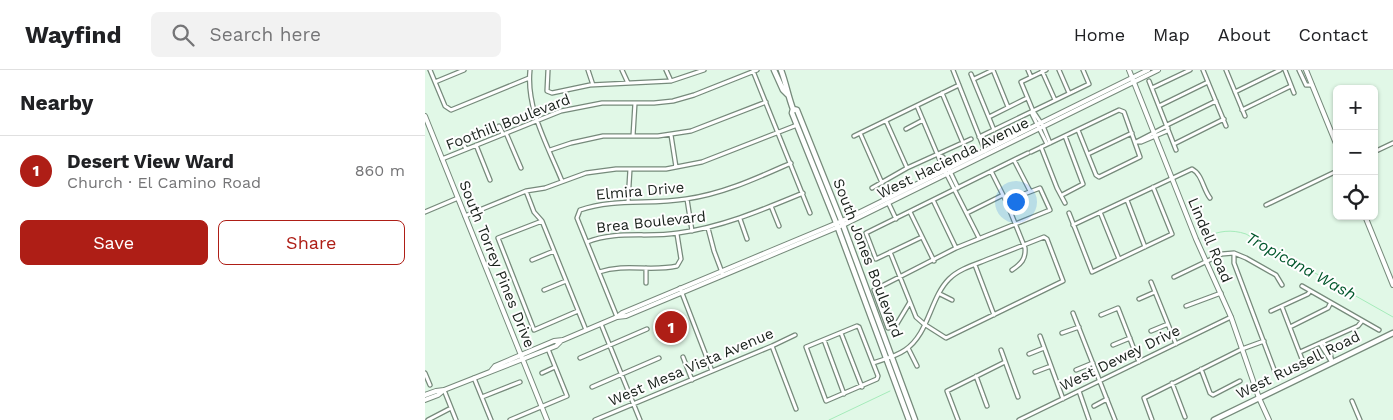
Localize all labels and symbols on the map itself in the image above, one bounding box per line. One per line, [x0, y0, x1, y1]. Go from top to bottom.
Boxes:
street label: Foothill Boulevard [443, 90, 573, 154]
street label: West Hacienda Avenue [874, 113, 1032, 203]
street label: South Jones Boulevard [829, 176, 907, 340]
street label: South Torrey Pines Drive [455, 178, 539, 350]
street label: Elmira Drive [595, 178, 685, 204]
your location [1003, 189, 1029, 215]
street label: Lindell Road [1184, 195, 1236, 285]
street label: Brea Boulevard [595, 207, 707, 237]
water label: Tropicana Wash [1243, 228, 1359, 304]
pin: 1 [655, 308, 687, 346]
street label: West Dewey Drive [1057, 321, 1183, 395]
street label: West Mesa Vista Avenue [606, 324, 776, 410]
street label: West Russell Road [1233, 327, 1363, 403]

